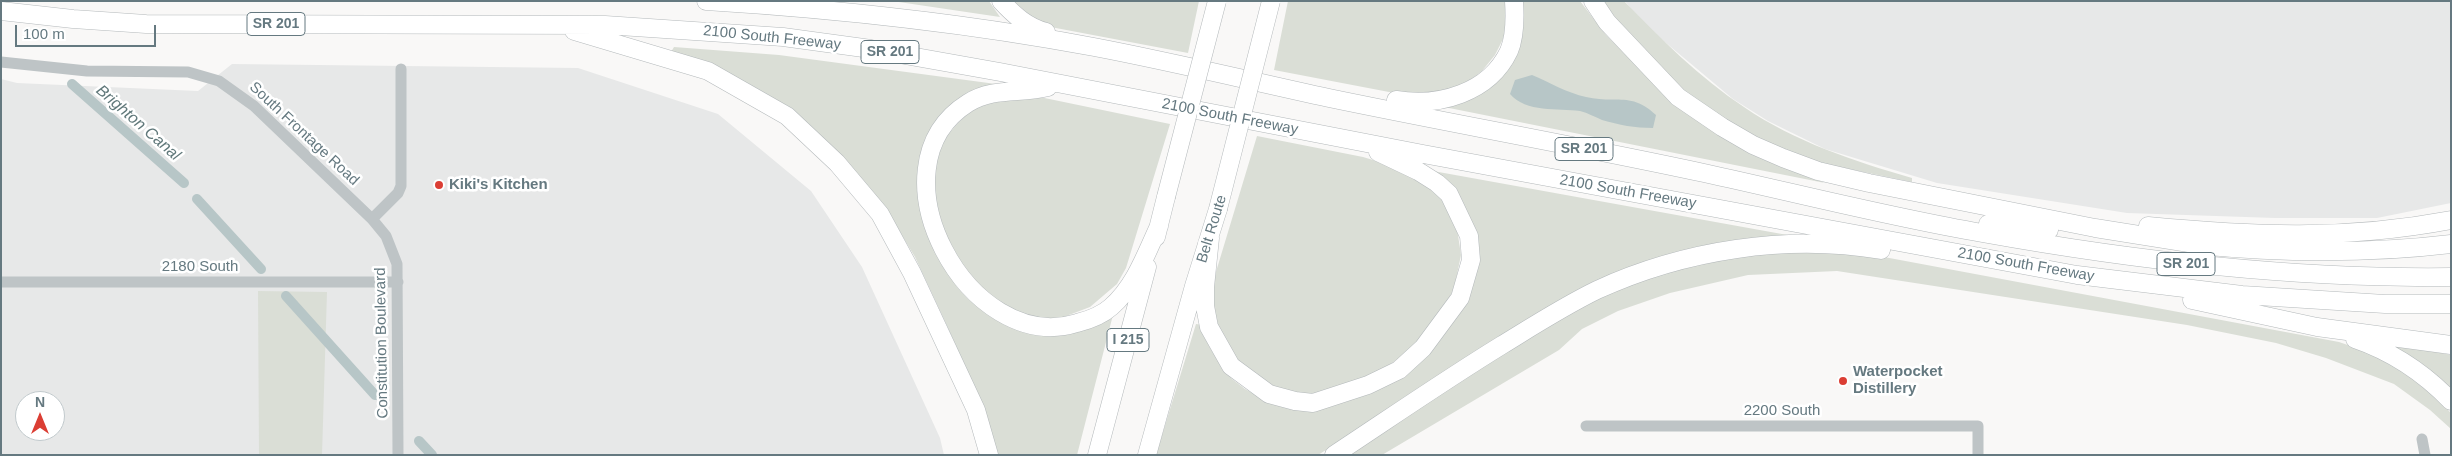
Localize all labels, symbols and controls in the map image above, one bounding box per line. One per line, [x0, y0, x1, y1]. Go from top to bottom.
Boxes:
road number: SR 201 [247, 12, 305, 36]
scale bar [18, 15, 159, 47]
street label: 2100 South Freeway [702, 22, 842, 54]
text: 100 m [23, 25, 65, 42]
road number: SR 201 [861, 41, 919, 64]
street label: South Frontage Road [245, 79, 363, 189]
water label: Brighton Canal [92, 81, 184, 165]
street label: 2100 South Freeway [1160, 95, 1300, 139]
road number: SR 201 [1555, 138, 1613, 160]
street label: 2100 South Freeway [1558, 171, 1698, 213]
place label: Kiki's Kitchen [449, 176, 548, 194]
marker: Kiki's Kitchen [433, 179, 445, 191]
street label: Belt Route [1193, 193, 1231, 265]
street label: 2100 South Freeway [1956, 244, 2096, 286]
road number: SR 201 [2157, 252, 2215, 276]
street label: 2180 South [162, 258, 238, 276]
street label: Constitution Boulevard [372, 267, 392, 419]
road number: I 215 [1107, 328, 1149, 352]
place label: Waterpocket Distillery [1853, 363, 1942, 398]
marker: Waterpocket Distillery [1837, 375, 1849, 387]
north arrow [15, 391, 65, 441]
text: N [35, 394, 45, 410]
street label: 2200 South [1744, 402, 1820, 420]

